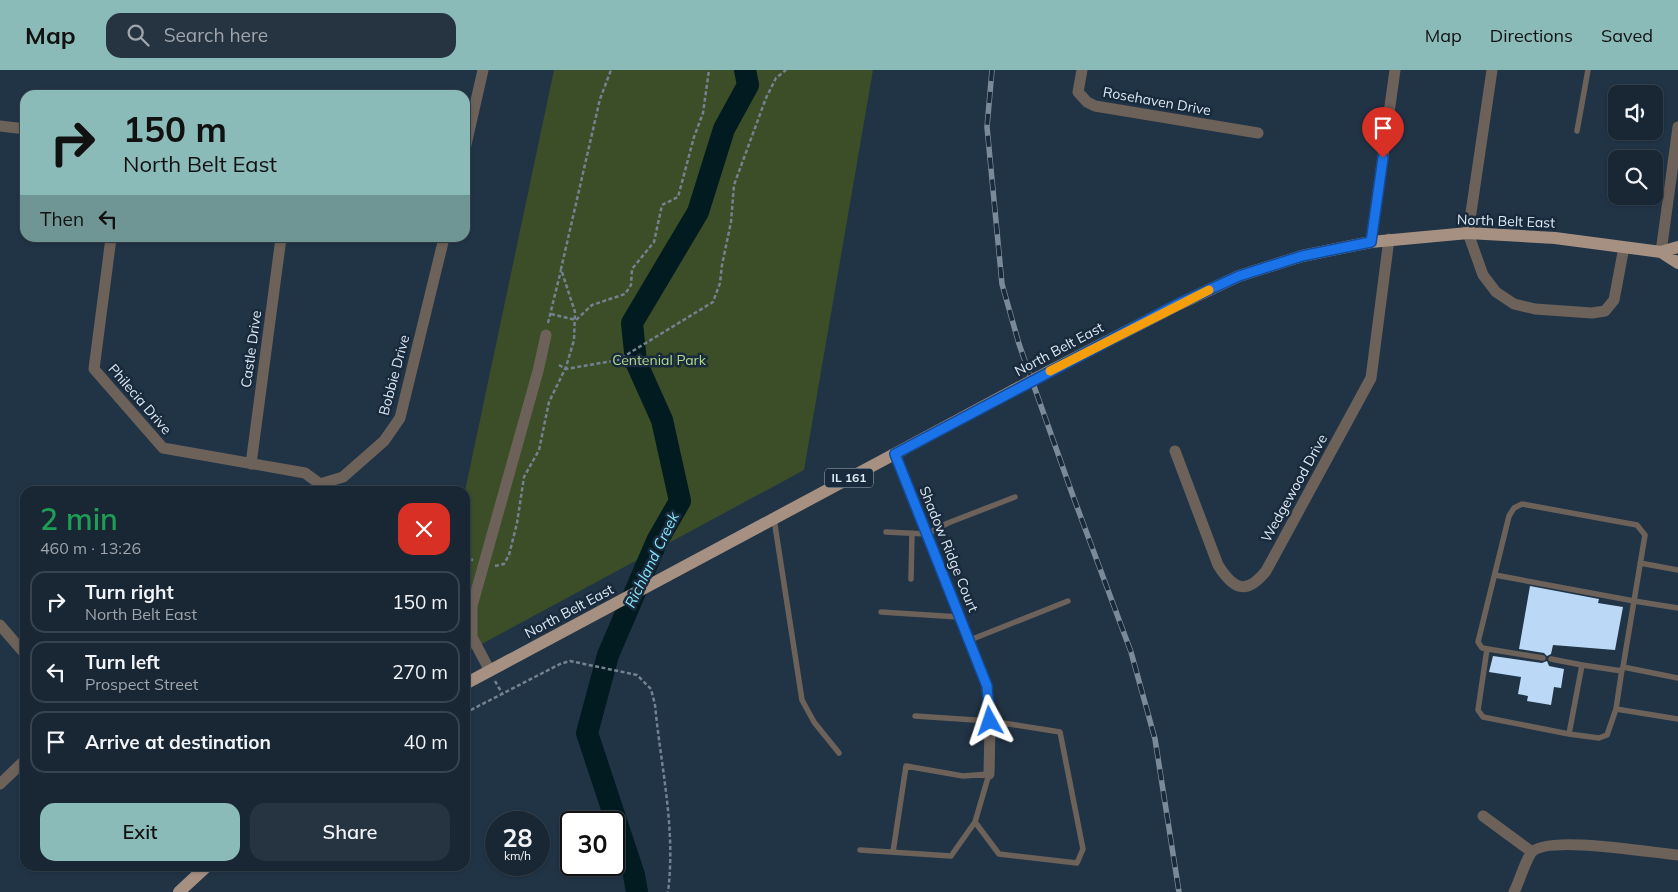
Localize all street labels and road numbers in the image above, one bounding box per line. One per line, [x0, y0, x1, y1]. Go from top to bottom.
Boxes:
street label: Rosehaven Drive [1102, 83, 1212, 119]
street label: North Belt East [1457, 210, 1555, 232]
street label: Castle Drive [237, 309, 265, 389]
street label: North Belt East [1012, 318, 1107, 380]
street label: Bobbie Drive [375, 333, 413, 417]
street label: Philecia Drive [104, 360, 176, 438]
street label: Wedgewood Drive [1257, 431, 1331, 545]
road number: IL 161 [825, 468, 873, 488]
street label: Shadow Ridge Court [916, 483, 982, 615]
street label: North Belt East [522, 580, 617, 642]

